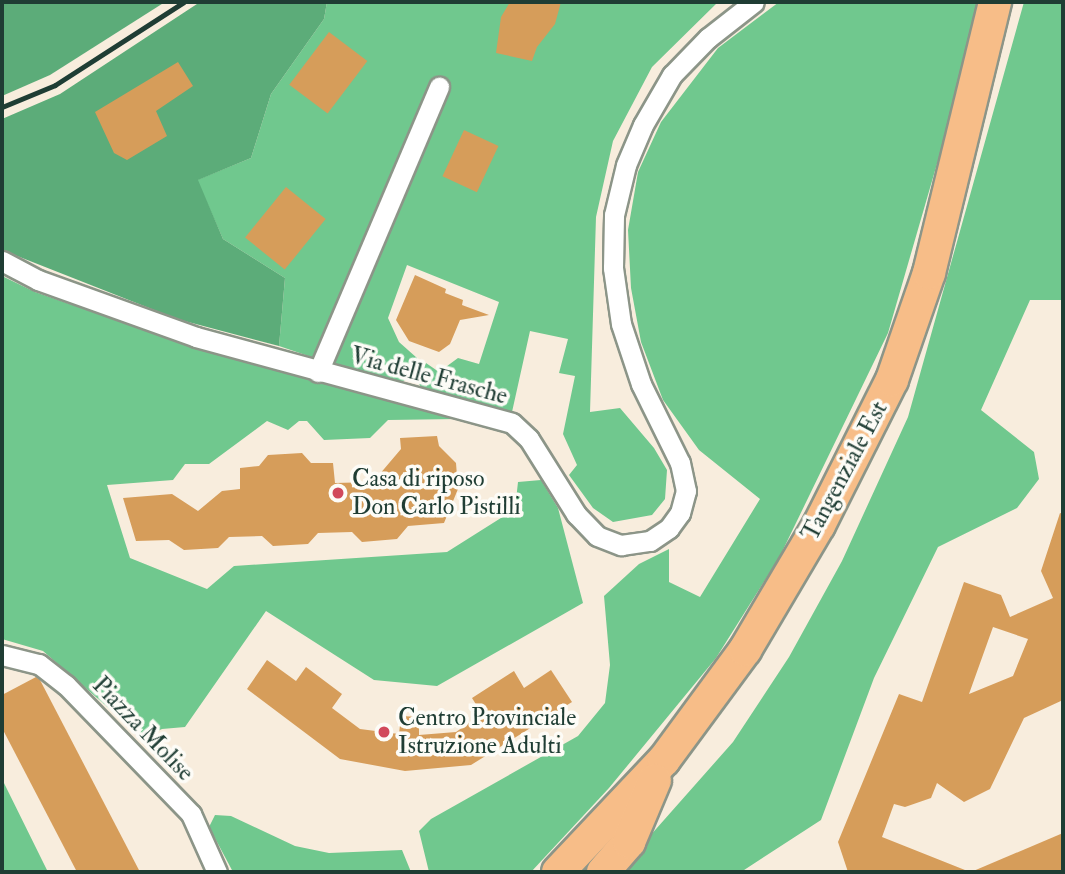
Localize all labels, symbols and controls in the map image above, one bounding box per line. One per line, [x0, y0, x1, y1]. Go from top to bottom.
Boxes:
street label: Via delle Frasche [347, 341, 511, 411]
street label: Tangenziale Est [796, 396, 894, 546]
place label: Casa di riposo Don Carlo Pistilli [352, 465, 521, 521]
marker: Casa di riposo Don Carlo Pistilli [330, 485, 346, 501]
street label: Piazza Molise [86, 671, 200, 787]
place label: Centro Provinciale Istruzione Adulti [398, 704, 576, 760]
marker: Centro Provinciale Istruzione Adulti [376, 724, 392, 740]

